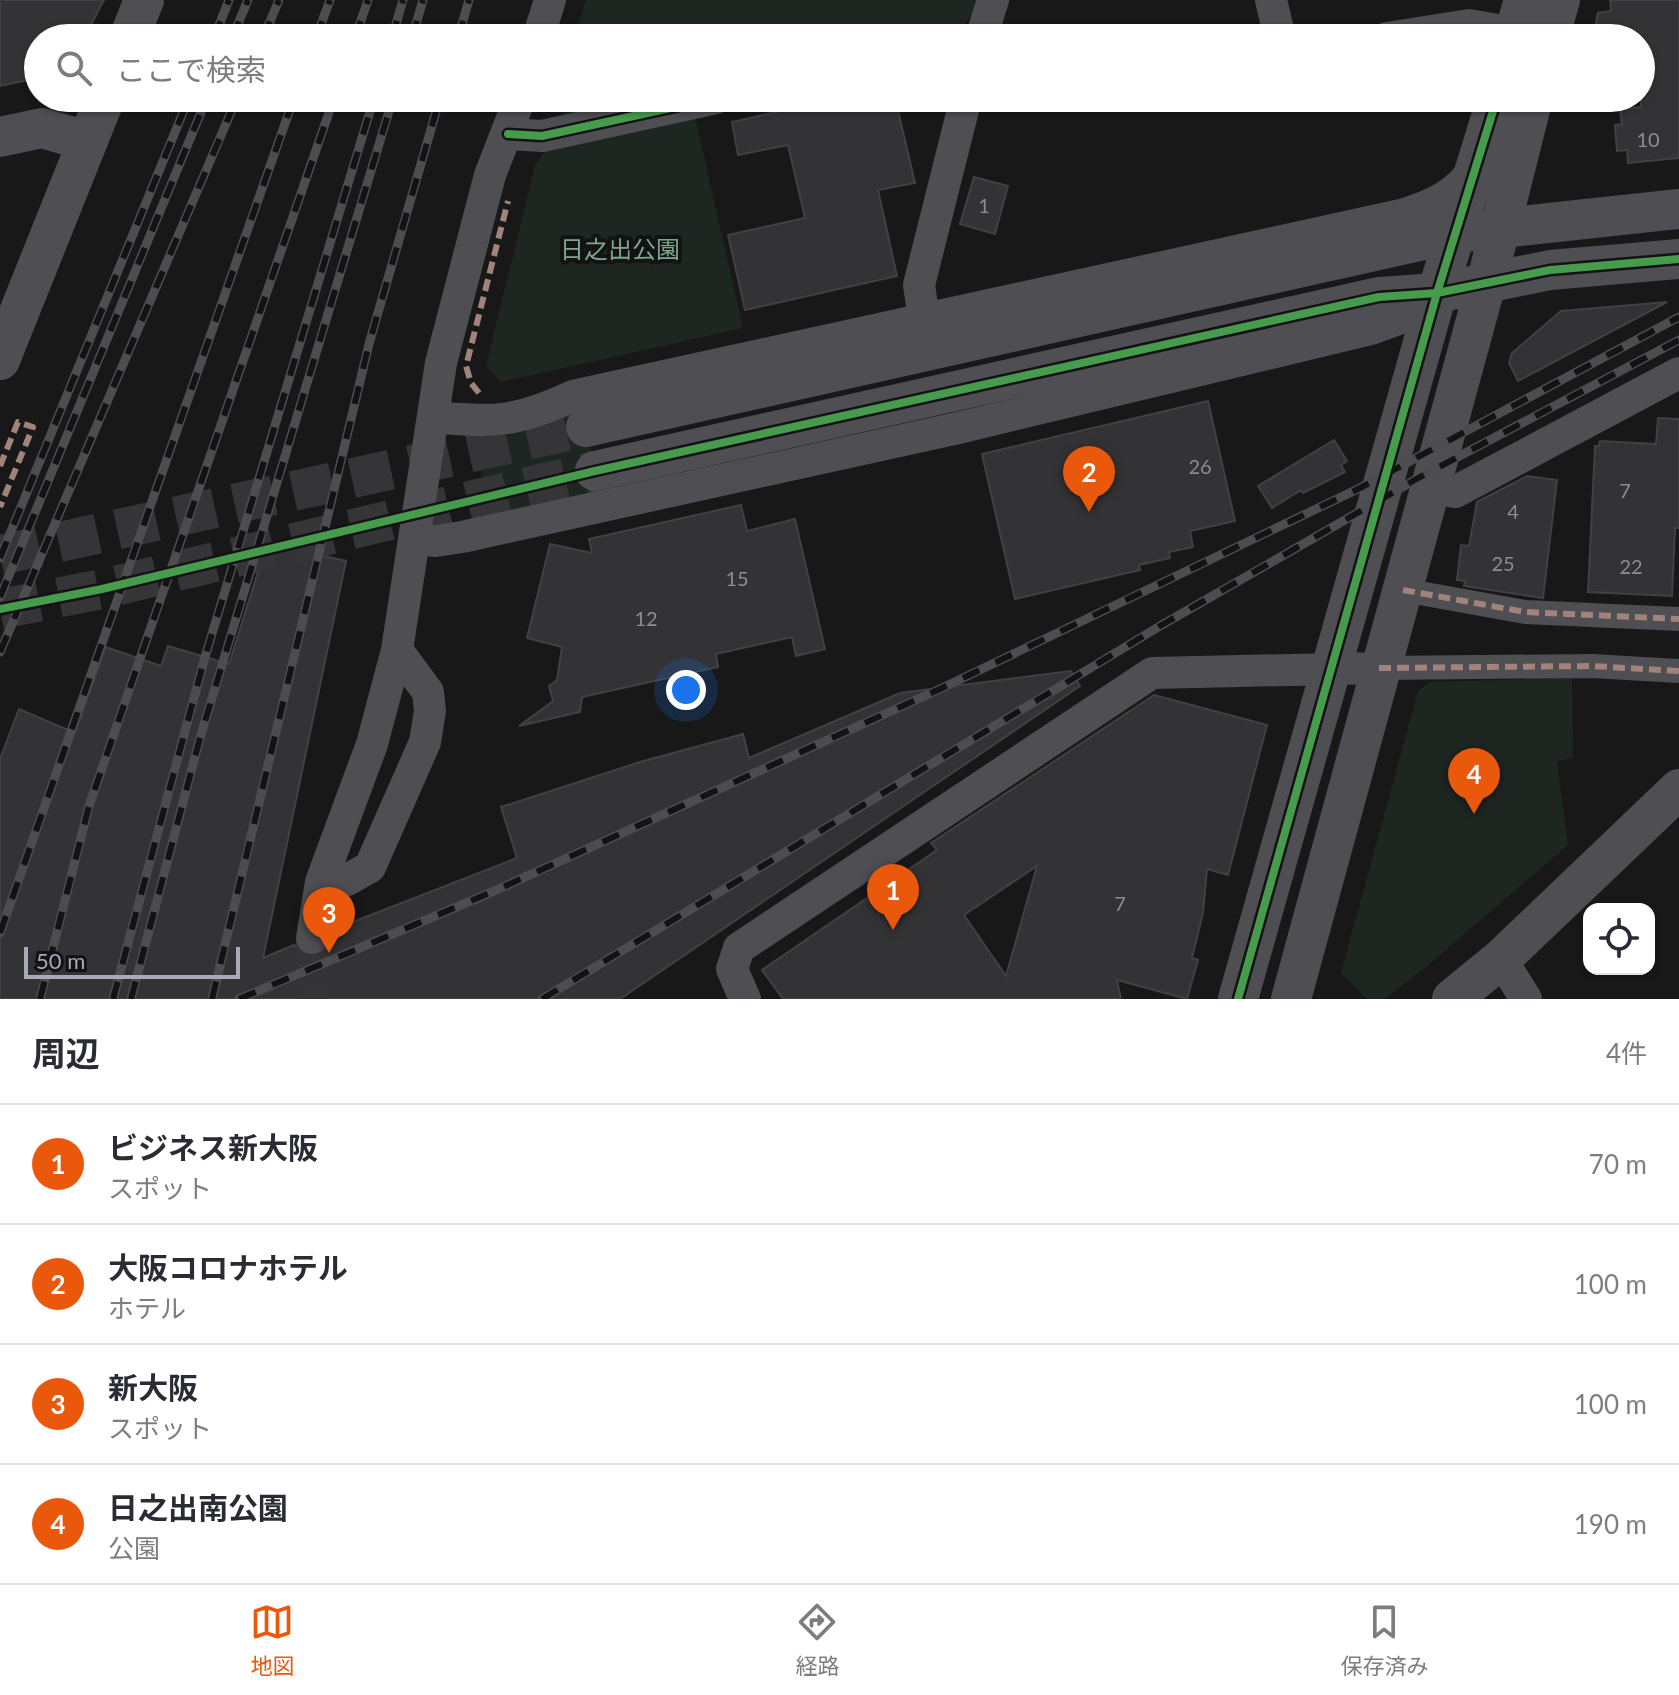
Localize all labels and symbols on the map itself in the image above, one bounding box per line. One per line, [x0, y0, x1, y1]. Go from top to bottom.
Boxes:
house number: 10 [1636, 127, 1660, 151]
house number: 1 [978, 193, 990, 217]
park label: 日之出公園 [560, 234, 680, 263]
pin: 2 [1063, 446, 1115, 512]
house number: 26 [1188, 454, 1212, 478]
house number: 7 [1619, 478, 1631, 502]
house number: 4 [1507, 499, 1519, 523]
house number: 25 [1491, 551, 1515, 575]
house number: 22 [1619, 554, 1643, 578]
house number: 15 [725, 566, 749, 590]
house number: 12 [634, 606, 658, 630]
your location [666, 670, 706, 710]
pin: 4 [1448, 748, 1500, 814]
pin: 1 [867, 864, 919, 930]
pin: 3 [303, 887, 355, 953]
house number: 7 [1114, 891, 1126, 915]
scale bar [24, 943, 240, 979]

